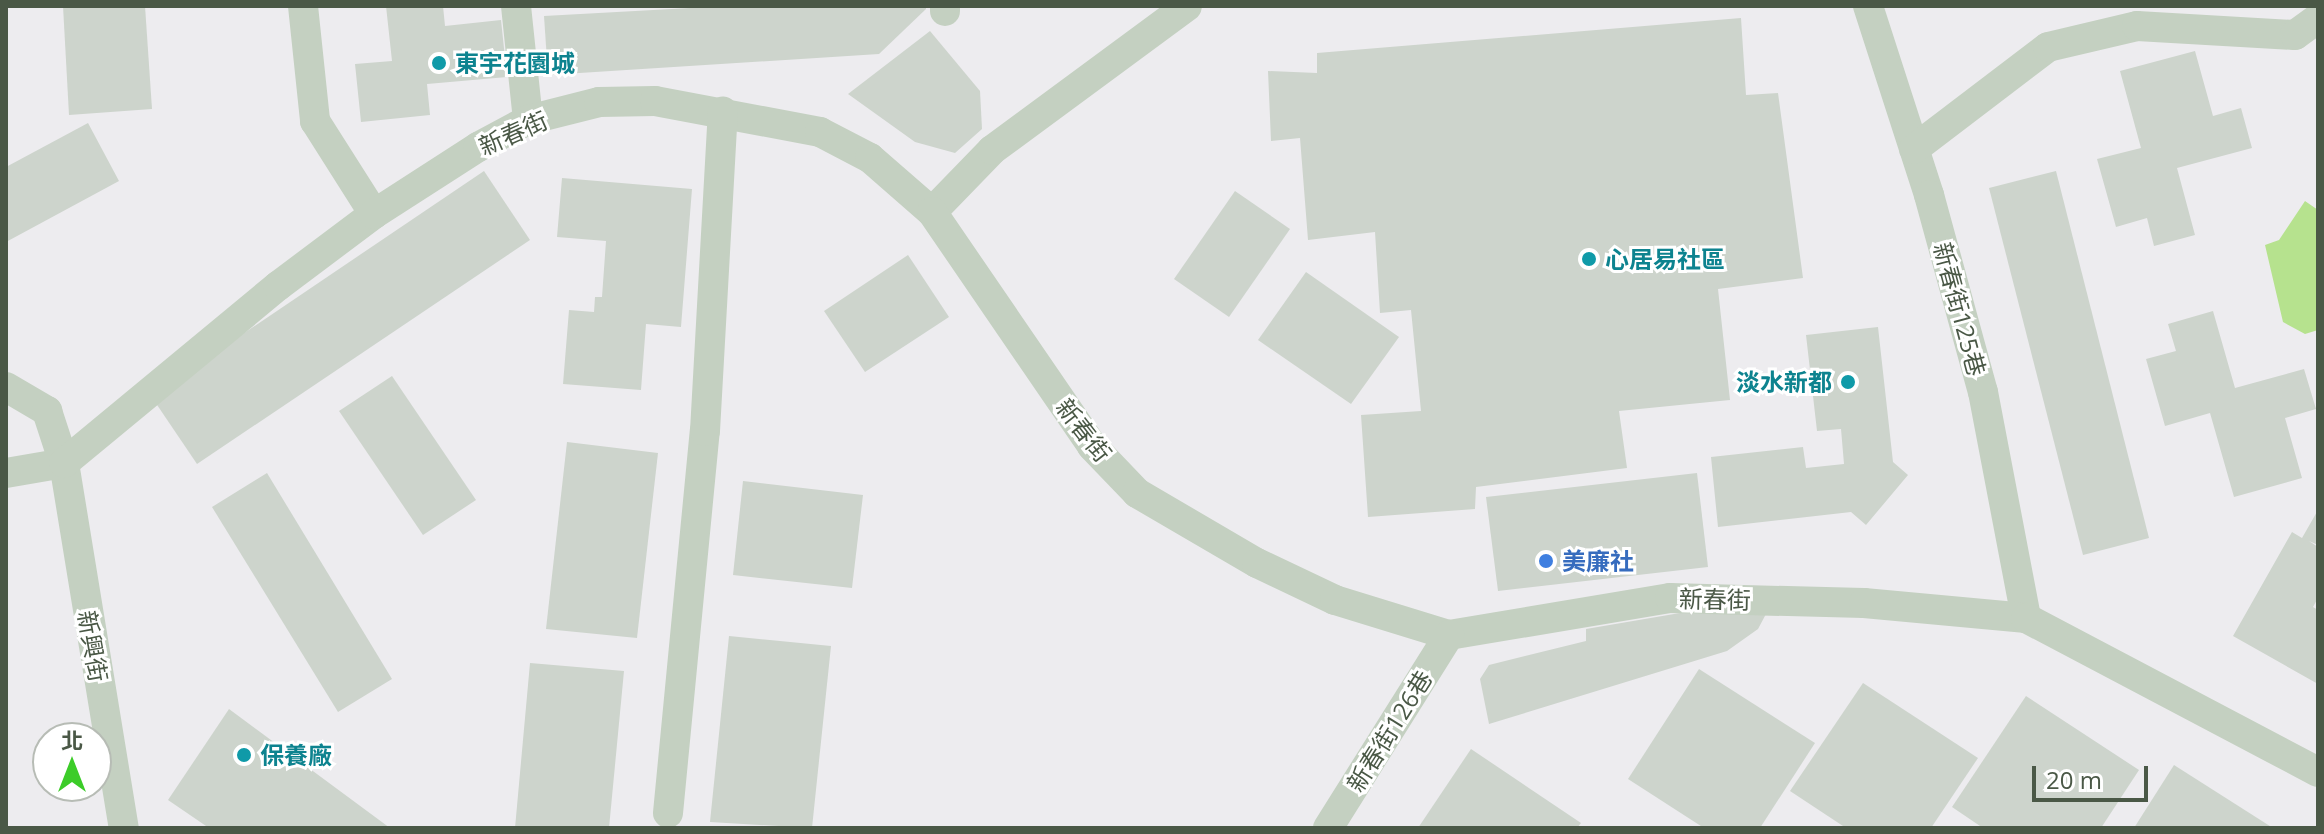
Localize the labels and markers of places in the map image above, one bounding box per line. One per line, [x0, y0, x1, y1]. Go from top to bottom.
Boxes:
place label: 東宇花園城 [455, 49, 575, 77]
marker: 東宇花園城 [430, 54, 448, 72]
place label: 心居易社區 [1605, 245, 1725, 273]
marker: 心居易社區 [1580, 250, 1598, 268]
place label: 淡水新都 [1736, 368, 1832, 396]
marker: 淡水新都 [1839, 373, 1857, 391]
place label: 美廉社 [1562, 547, 1634, 575]
marker: 美廉社 [1537, 552, 1555, 570]
place label: 保養廠 [260, 741, 332, 769]
marker: 保養廠 [235, 746, 253, 764]

